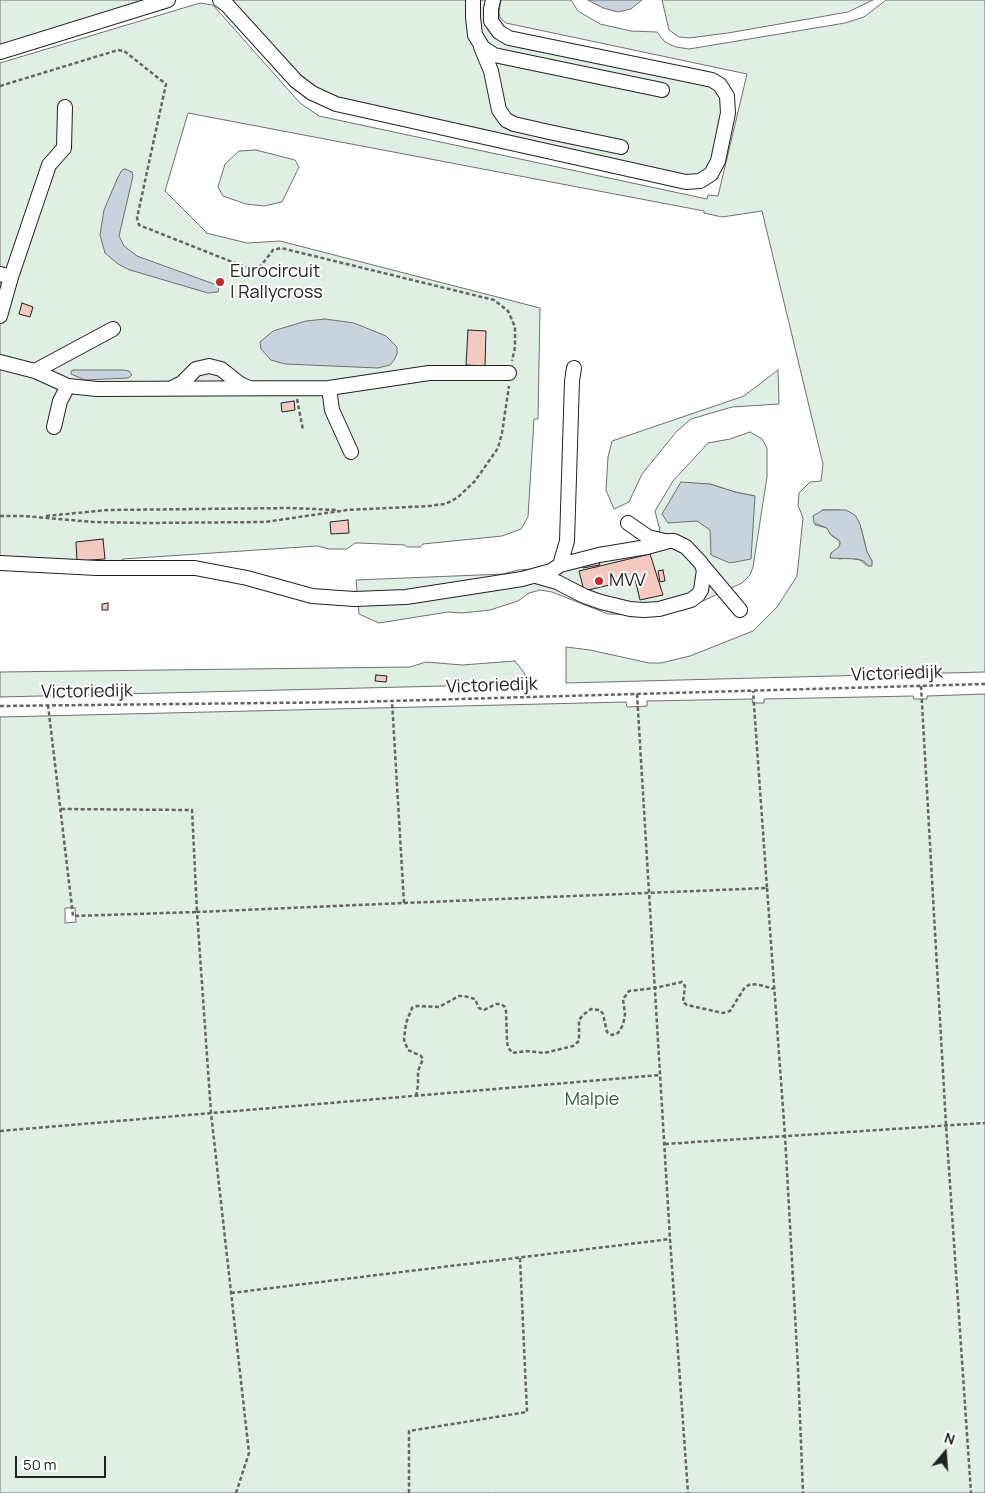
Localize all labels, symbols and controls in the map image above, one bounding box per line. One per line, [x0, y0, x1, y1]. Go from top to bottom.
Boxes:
place label: Eurocircuit | Rallycross [230, 261, 323, 304]
marker: Eurocircuit | Rallycross [214, 276, 226, 288]
place label: MVV [609, 570, 646, 592]
marker: MVV [593, 575, 605, 587]
street label: Victoriedijk [851, 662, 943, 686]
street label: Victoriedijk [446, 674, 538, 698]
street label: Victoriedijk [41, 680, 133, 704]
park label: Malpie [565, 1089, 619, 1111]
north arrow [920, 1428, 970, 1478]
text: N [942, 1428, 958, 1449]
scale bar [18, 1446, 109, 1478]
text: 50 m [23, 1454, 57, 1475]

